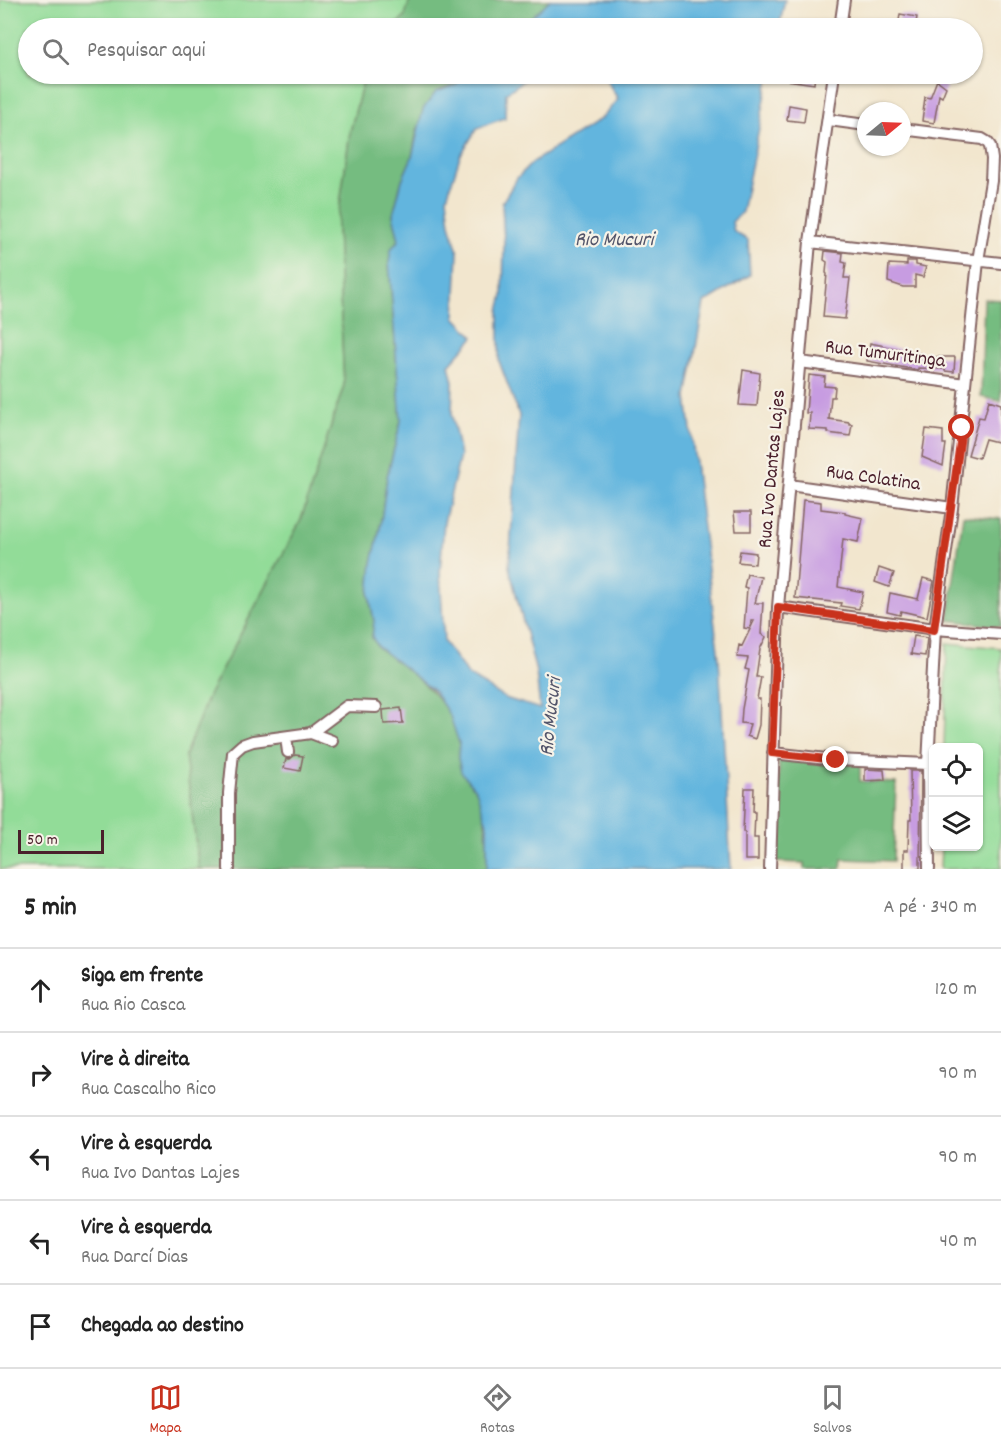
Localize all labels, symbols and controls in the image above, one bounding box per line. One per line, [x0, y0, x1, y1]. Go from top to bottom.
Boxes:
search box [18, 18, 983, 84]
icon: search [39, 35, 72, 68]
text: Pesquisar aqui [87, 36, 206, 67]
north arrow [857, 102, 911, 156]
water label: Rio Mucuri [575, 226, 657, 256]
street label: Rua Tumuritinga [823, 334, 947, 376]
street label: Rua Ivo Dantas Lajes [752, 389, 794, 549]
route start [948, 414, 974, 440]
street label: Rua Colatina [824, 459, 923, 500]
water label: Rio Mucuri [533, 673, 571, 758]
map controls [929, 743, 983, 851]
button: locate [929, 743, 983, 797]
route end [822, 746, 848, 772]
button: layers [929, 797, 983, 851]
scale bar [18, 827, 104, 854]
text: 50 m [27, 829, 58, 852]
text: 5 min [24, 890, 77, 927]
text: A pé · 340 m [884, 894, 977, 922]
text: Siga em frente [81, 961, 203, 992]
icon: ahead [24, 974, 57, 1007]
text: 120 m [935, 976, 977, 1004]
text: Rua Rio Casca [81, 992, 185, 1020]
text: Vire à direita [81, 1045, 189, 1076]
icon: right [24, 1058, 57, 1091]
text: 90 m [939, 1060, 977, 1088]
text: Rua Cascalho Rico [81, 1076, 216, 1104]
text: Vire à esquerda [81, 1129, 211, 1160]
icon: left [24, 1142, 57, 1175]
text: 90 m [939, 1144, 977, 1172]
text: Rua Ivo Dantas Lajes [81, 1160, 240, 1188]
text: Vire à esquerda [81, 1213, 211, 1244]
icon: left [24, 1226, 57, 1259]
text: 40 m [939, 1228, 977, 1256]
text: Rua Darcí Dias [81, 1244, 189, 1272]
icon: arrive [24, 1310, 57, 1343]
text: Chegada ao destino [81, 1311, 244, 1342]
tab: Mapa [149, 1381, 182, 1440]
tab: Rotas [480, 1381, 515, 1440]
tab: Salvos [813, 1381, 852, 1440]

